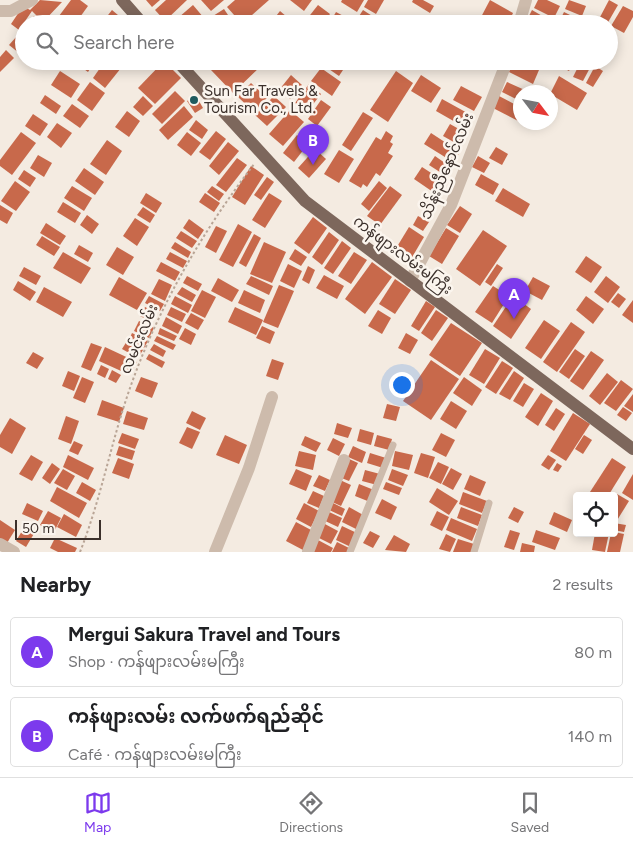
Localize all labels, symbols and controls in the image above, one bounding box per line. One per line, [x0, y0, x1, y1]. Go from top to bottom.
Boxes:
search box [15, 15, 618, 70]
icon: search [33, 29, 61, 57]
text: Search here [73, 31, 175, 54]
place label: Sun Far Travels & Tourism Co., Ltd. [204, 82, 318, 117]
north arrow [513, 85, 558, 130]
marker: Sun Far Travels & Tourism Co., Ltd. [188, 94, 200, 106]
street label: သိန်းညီနောင်လမ်း [416, 110, 480, 223]
pin: B [297, 124, 329, 165]
street label: ကန်ဖျားလမ်းမကြီး [348, 211, 457, 300]
pin: A [498, 278, 530, 319]
street label: လမင်းလမ်း [115, 301, 162, 377]
your location [389, 372, 415, 398]
map controls [573, 492, 618, 537]
button: locate [573, 492, 618, 537]
scale bar [15, 517, 101, 540]
text: 50 m [22, 520, 54, 537]
text: Nearby [20, 572, 91, 597]
text: 2 results [553, 575, 613, 594]
text: Mergui Sakura Travel and Tours [68, 623, 340, 646]
text: A [31, 643, 43, 662]
text: 80 m [574, 643, 612, 662]
text: Shop · ကန်ဖျားလမ်းမကြီး [68, 652, 245, 671]
text: ကန်ဖျားလမ်း လက်ဖက်ရည်ဆိုင် [68, 705, 324, 728]
text: B [32, 727, 42, 746]
text: 140 m [568, 727, 612, 746]
text: Café · ကန်ဖျားလမ်းမကြီး [68, 745, 241, 764]
tab: Map [84, 789, 112, 836]
tab: Directions [279, 789, 343, 836]
tab: Saved [511, 789, 549, 836]

